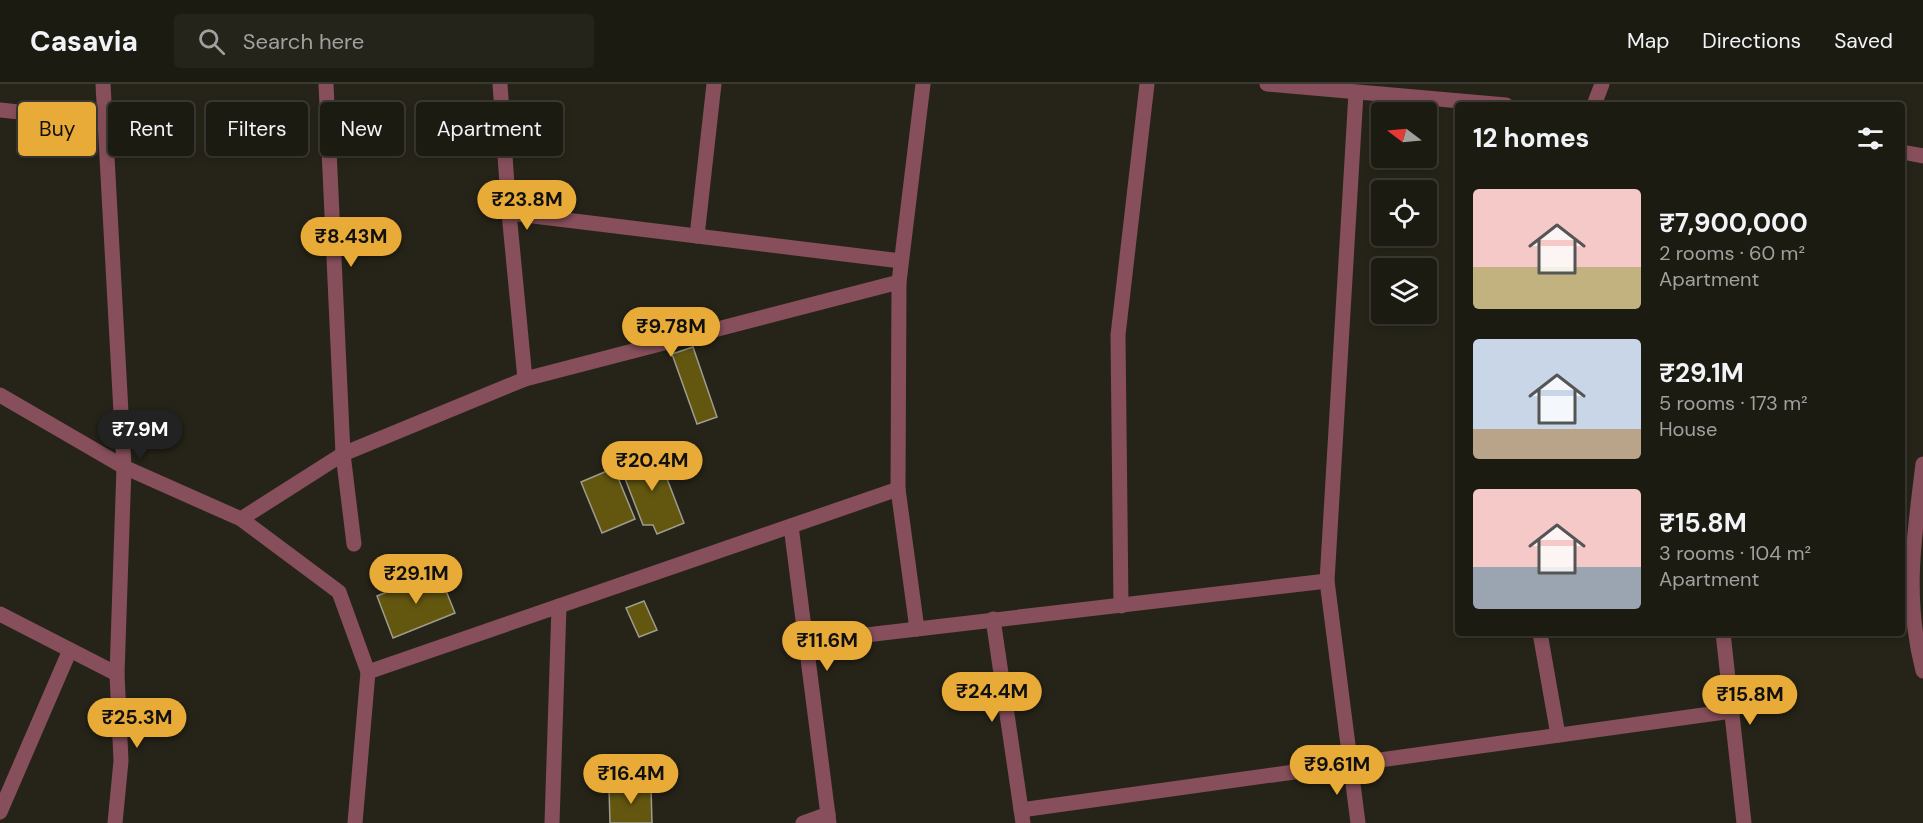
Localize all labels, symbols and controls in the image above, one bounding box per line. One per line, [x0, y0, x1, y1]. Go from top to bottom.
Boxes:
search box [174, 14, 594, 68]
text: Casavia [30, 23, 138, 60]
icon: search [195, 25, 228, 58]
text: Search here [243, 27, 364, 56]
text: Map [1627, 27, 1669, 55]
text: Directions [1702, 27, 1801, 55]
text: Saved [1834, 27, 1893, 55]
chip: Buy [18, 102, 96, 156]
chip: Rent [108, 102, 194, 156]
chip: Filters [206, 102, 308, 156]
chip: New [320, 102, 404, 156]
chip: Apartment [416, 102, 563, 156]
north arrow [1371, 102, 1437, 168]
map controls [1371, 102, 1437, 324]
text: 12 homes [1473, 121, 1589, 155]
icon: filters [1854, 122, 1887, 155]
pin: ₹23.8M [478, 180, 576, 231]
button: locate [1371, 180, 1437, 246]
text: ₹23.8M [491, 186, 563, 212]
text: ₹7,900,000 [1659, 206, 1808, 240]
icon: home [1521, 213, 1593, 285]
pin: ₹8.43M [302, 217, 400, 268]
text: ₹8.43M [315, 223, 387, 249]
text: 2 rooms · 60 m² [1659, 240, 1805, 266]
button: layers [1371, 258, 1437, 324]
text: Apartment [1659, 266, 1759, 292]
pin: ₹9.78M [622, 307, 720, 358]
text: ₹9.78M [636, 313, 706, 339]
text: ₹29.1M [1659, 356, 1744, 390]
icon: home [1521, 363, 1593, 435]
text: 5 rooms · 173 m² [1659, 390, 1808, 416]
pin: ₹7.9M [98, 410, 182, 461]
text: ₹7.9M [112, 416, 168, 442]
text: House [1659, 416, 1717, 442]
pin: ₹20.4M [603, 441, 701, 492]
text: ₹20.4M [616, 447, 688, 473]
text: ₹15.8M [1659, 506, 1747, 540]
icon: home [1521, 513, 1593, 585]
text: 3 rooms · 104 m² [1659, 540, 1811, 566]
pin: ₹29.1M [367, 554, 465, 605]
text: ₹29.1M [383, 560, 449, 586]
text: Apartment [1659, 566, 1759, 592]
pin: ₹11.6M [778, 621, 876, 672]
text: ₹11.6M [796, 627, 858, 653]
pin: ₹24.4M [943, 672, 1041, 723]
pin: ₹15.8M [1701, 675, 1799, 726]
text: ₹24.4M [956, 678, 1028, 704]
text: ₹15.8M [1716, 681, 1784, 707]
pin: ₹25.3M [88, 698, 186, 749]
text: ₹25.3M [101, 704, 173, 730]
pin: ₹9.61M [1288, 745, 1386, 796]
text: ₹9.61M [1304, 751, 1370, 777]
pin: ₹16.4M [582, 754, 680, 805]
text: ₹16.4M [597, 760, 665, 786]

